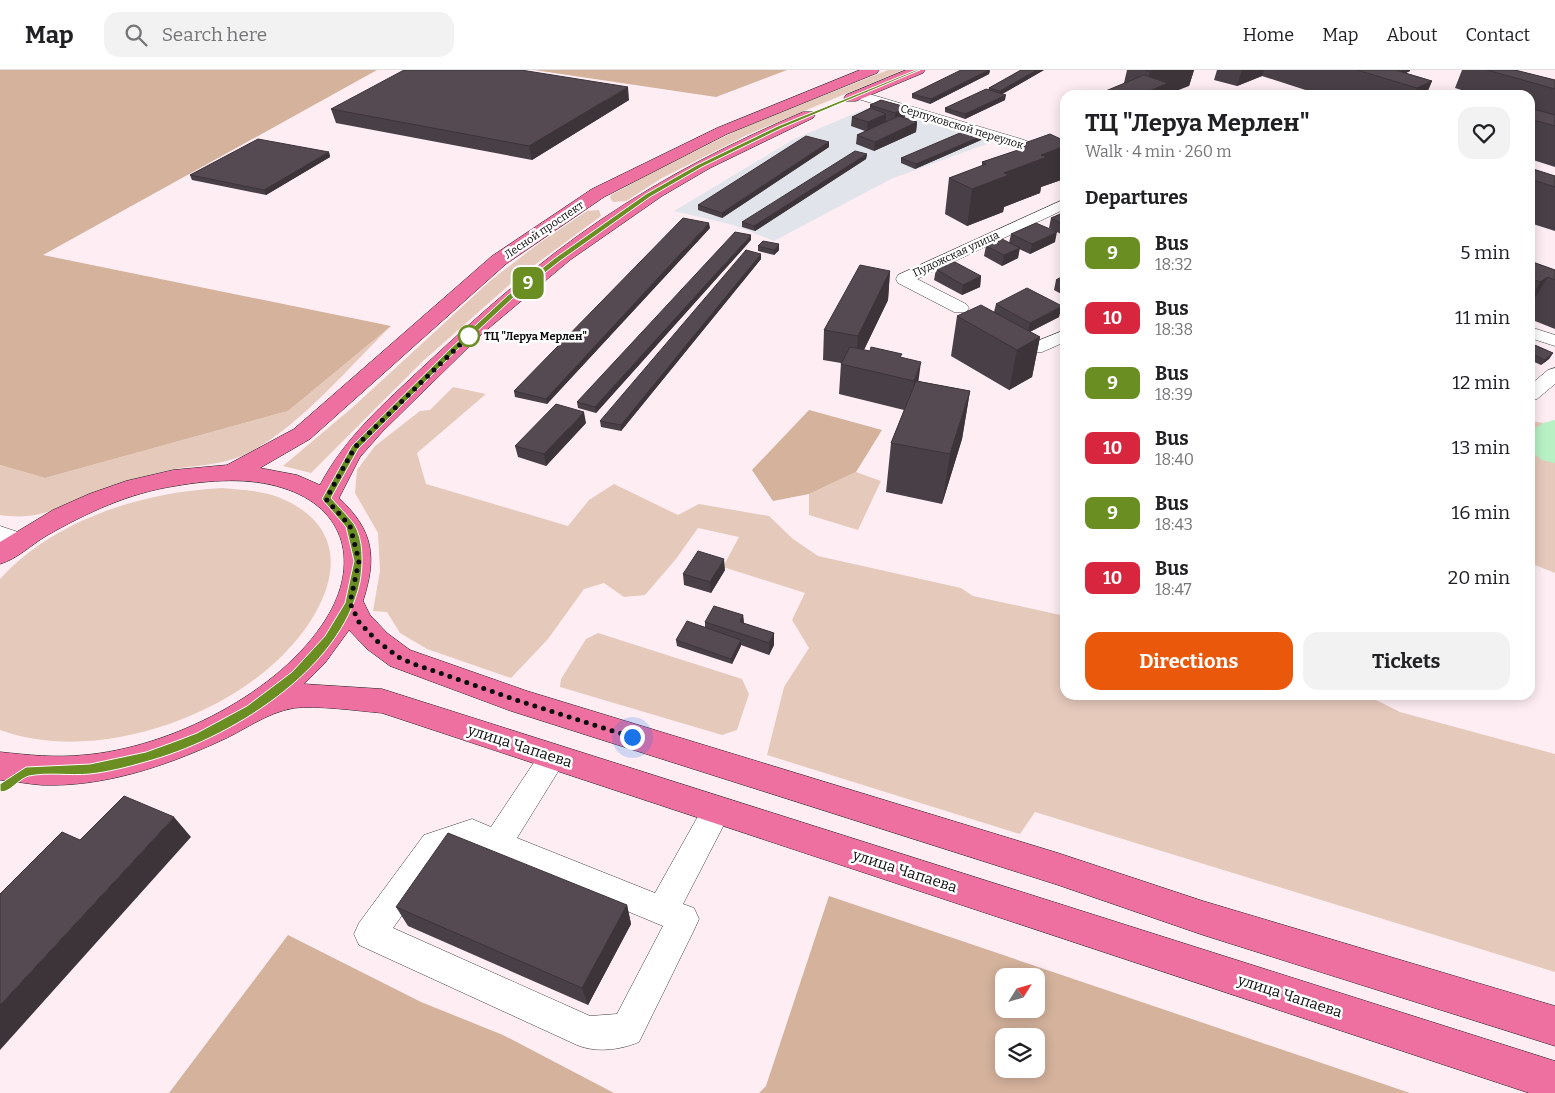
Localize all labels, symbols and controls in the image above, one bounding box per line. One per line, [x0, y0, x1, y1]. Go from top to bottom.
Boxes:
search box [104, 12, 454, 57]
text: Map [25, 21, 74, 49]
icon: search [122, 21, 150, 49]
text: Search here [162, 23, 267, 46]
text: Home [1243, 24, 1294, 46]
text: Map [1322, 24, 1358, 46]
text: About [1386, 24, 1437, 46]
text: Contact [1465, 24, 1530, 46]
street label: Серпуховской переулок [899, 102, 1026, 152]
button: heart [1458, 107, 1510, 159]
text: ТЦ "Леруа Мерлен" [1085, 109, 1310, 137]
text: Walk · 4 min · 260 m [1085, 142, 1232, 161]
text: Departures [1085, 186, 1188, 209]
street label: Лесной проспект [502, 198, 586, 261]
street label: Пудожская улица [911, 228, 1001, 280]
text: Bus [1155, 232, 1189, 255]
text: 5 min [1460, 241, 1510, 264]
text: 9 [1107, 242, 1118, 264]
text: 18:32 [1155, 255, 1192, 274]
line badge: 9 [512, 267, 544, 299]
text: 9 [523, 272, 533, 294]
text: Bus [1155, 297, 1189, 320]
text: 11 min [1455, 306, 1510, 329]
text: 10 [1103, 307, 1122, 329]
text: 18:38 [1155, 320, 1193, 339]
marker: ТЦ "Леруа Мерлен" [458, 325, 480, 347]
place label: ТЦ "Леруа Мерлен" [484, 330, 587, 343]
text: Bus [1155, 362, 1189, 385]
text: 12 min [1452, 371, 1510, 394]
text: 9 [1107, 372, 1118, 394]
text: 18:39 [1155, 385, 1193, 404]
text: Bus [1155, 427, 1189, 450]
text: 13 min [1452, 436, 1510, 459]
text: 10 [1103, 437, 1122, 459]
text: 18:40 [1155, 450, 1194, 469]
text: Bus [1155, 492, 1189, 515]
text: 16 min [1452, 501, 1510, 524]
text: 9 [1107, 502, 1118, 524]
text: 18:43 [1155, 515, 1193, 534]
text: Bus [1155, 557, 1189, 580]
text: 20 min [1448, 566, 1510, 589]
text: 10 [1103, 567, 1122, 589]
text: 18:47 [1155, 580, 1192, 599]
button: Directions [1085, 632, 1293, 690]
button: Tickets [1303, 632, 1510, 690]
street label: улица Чапаева [465, 720, 574, 771]
your location [620, 725, 645, 750]
street label: улица Чапаева [850, 845, 959, 896]
north arrow [995, 968, 1045, 1018]
map controls [995, 968, 1045, 1078]
street label: улица Чапаева [1235, 970, 1344, 1021]
button: layers [995, 1028, 1045, 1078]

